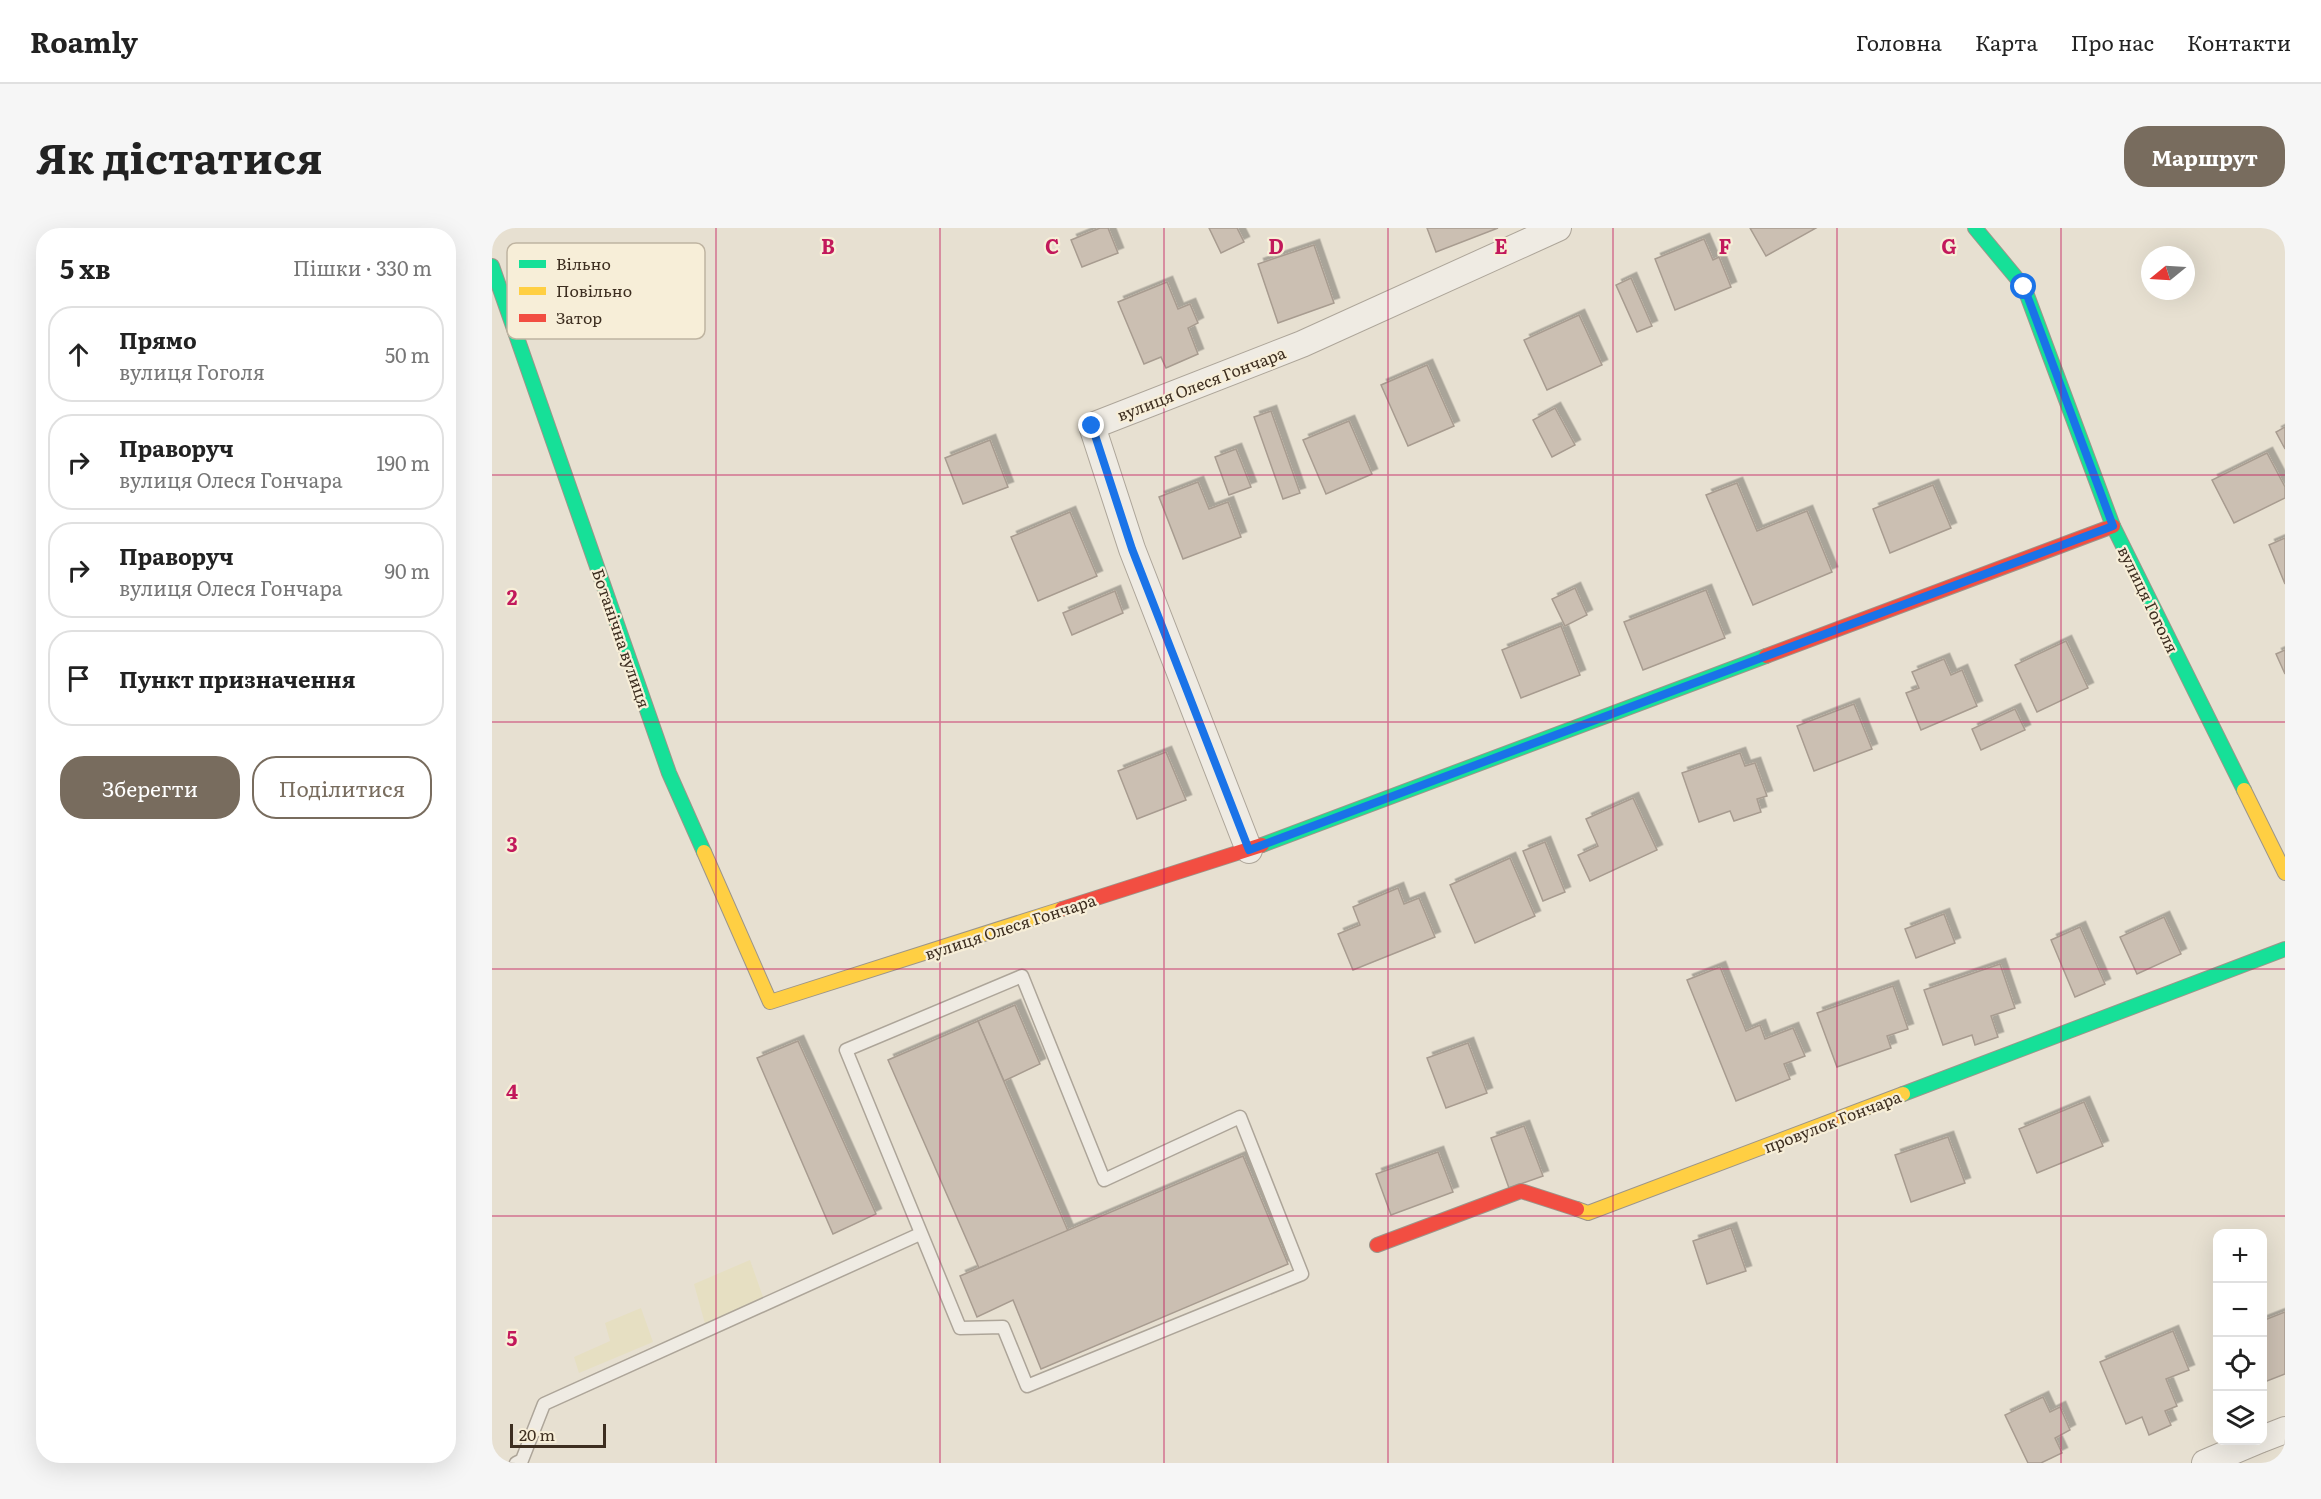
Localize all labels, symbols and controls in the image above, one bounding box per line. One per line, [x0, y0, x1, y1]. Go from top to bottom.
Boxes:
text: Roamly [30, 20, 138, 62]
text: Головна [1856, 26, 1942, 57]
text: Карта [1975, 26, 2038, 57]
text: Про нас [2071, 26, 2154, 57]
text: Контакти [2187, 26, 2291, 57]
text: Як дістатися [36, 125, 323, 187]
button: Маршрут [2124, 126, 2285, 187]
text: B [821, 230, 835, 260]
text: C [1045, 230, 1059, 260]
text: D [1268, 230, 1284, 260]
text: E [1494, 230, 1508, 260]
text: F [1719, 230, 1732, 260]
text: G [1941, 230, 1957, 260]
legend [507, 243, 705, 339]
north arrow [2141, 246, 2195, 300]
text: 5 хв [60, 248, 111, 287]
text: Вільно [556, 251, 611, 275]
text: Пішки · 330 m [293, 252, 432, 282]
route start [2010, 273, 2036, 299]
text: Повільно [556, 278, 632, 302]
text: Затор [556, 305, 602, 329]
text: Прямо [119, 323, 197, 356]
icon: ahead [62, 338, 95, 371]
text: 50 m [385, 339, 430, 369]
street label: вулиця Олеся Гончара [1113, 340, 1289, 426]
text: вулиця Гоголя [119, 356, 265, 386]
route end [1078, 412, 1104, 438]
text: Праворуч [119, 431, 234, 464]
icon: right [62, 446, 95, 479]
text: 190 m [376, 447, 430, 477]
text: вулиця Олеся Гончара [119, 464, 343, 494]
text: Праворуч [119, 539, 234, 572]
street label: вулиця Гоголя [2113, 541, 2185, 657]
icon: right [62, 554, 95, 587]
text: 90 m [385, 555, 430, 585]
street label: Ботанічна вулиця [587, 565, 657, 711]
text: вулиця Олеся Гончара [119, 572, 343, 602]
text: 2 [507, 581, 518, 611]
icon: arrive [62, 662, 95, 695]
text: Пункт призначення [119, 662, 356, 695]
button: Зберегти [60, 756, 240, 819]
button: Поділитися [252, 756, 432, 819]
text: 3 [506, 828, 518, 858]
street label: вулиця Олеся Гончара [921, 887, 1099, 965]
text: 4 [506, 1075, 518, 1105]
street label: провулок Гончара [1760, 1084, 1905, 1158]
map controls [2213, 1229, 2267, 1445]
button: + [2213, 1229, 2267, 1283]
button: − [2213, 1283, 2267, 1337]
text: 5 [507, 1322, 518, 1352]
button: locate [2213, 1337, 2267, 1391]
button: layers [2213, 1391, 2267, 1445]
scale bar [510, 1421, 606, 1448]
text: 20 m [519, 1422, 555, 1446]

